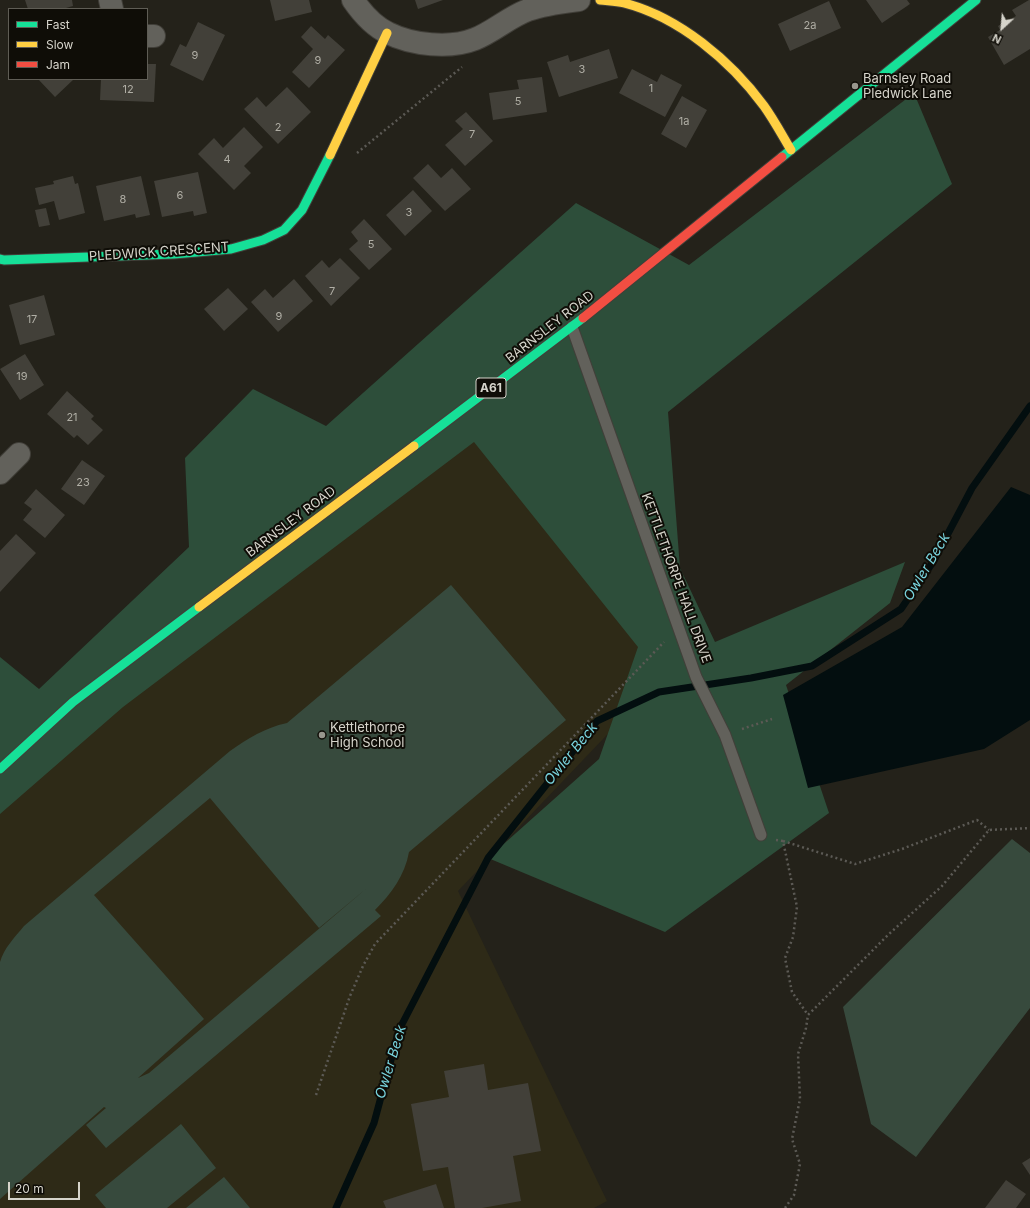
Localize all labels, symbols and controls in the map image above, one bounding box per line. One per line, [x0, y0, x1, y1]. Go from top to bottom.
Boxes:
legend [8, 8, 148, 80]
north arrow [982, 8, 1022, 48]
text: Fast [46, 17, 70, 32]
house number: 2a [804, 19, 816, 33]
text: N [990, 31, 1004, 47]
text: Slow [46, 37, 73, 52]
house number: 9 [192, 49, 198, 63]
house number: 9 [315, 54, 321, 68]
text: Jam [46, 57, 70, 72]
house number: 3 [579, 63, 585, 77]
place label: Barnsley Road Pledwick Lane [863, 71, 952, 102]
marker: Barnsley Road Pledwick Lane [850, 81, 860, 91]
house number: 1 [649, 82, 653, 96]
house number: 12 [122, 83, 134, 97]
house number: 5 [515, 95, 521, 109]
house number: 1a [679, 115, 689, 129]
house number: 2 [275, 121, 281, 135]
house number: 7 [469, 128, 475, 142]
house number: 4 [223, 153, 231, 167]
house number: 6 [177, 189, 183, 203]
house number: 8 [120, 193, 126, 207]
house number: 3 [406, 206, 412, 220]
house number: 5 [368, 238, 374, 252]
street label: PLEDWICK CRESCENT [88, 239, 230, 265]
house number: 7 [329, 285, 335, 299]
street label: BARNSLEY ROAD [503, 288, 597, 366]
house number: 9 [276, 310, 282, 324]
house number: 17 [27, 313, 37, 327]
house number: 19 [16, 370, 28, 384]
road number: A61 [476, 378, 506, 398]
house number: 21 [66, 411, 78, 425]
house number: 23 [76, 476, 90, 490]
street label: BARNSLEY ROAD [243, 483, 339, 561]
street label: KETTLETHORPE HALL DRIVE [638, 491, 714, 665]
water label: Owler Beck [900, 530, 954, 604]
water label: Owler Beck [541, 719, 601, 789]
place label: Kettlethorpe High School [330, 720, 405, 751]
marker: Kettlethorpe High School [317, 730, 327, 740]
water label: Owler Beck [372, 1023, 410, 1101]
scale bar [10, 1174, 82, 1200]
text: 20 m [15, 1181, 44, 1196]

